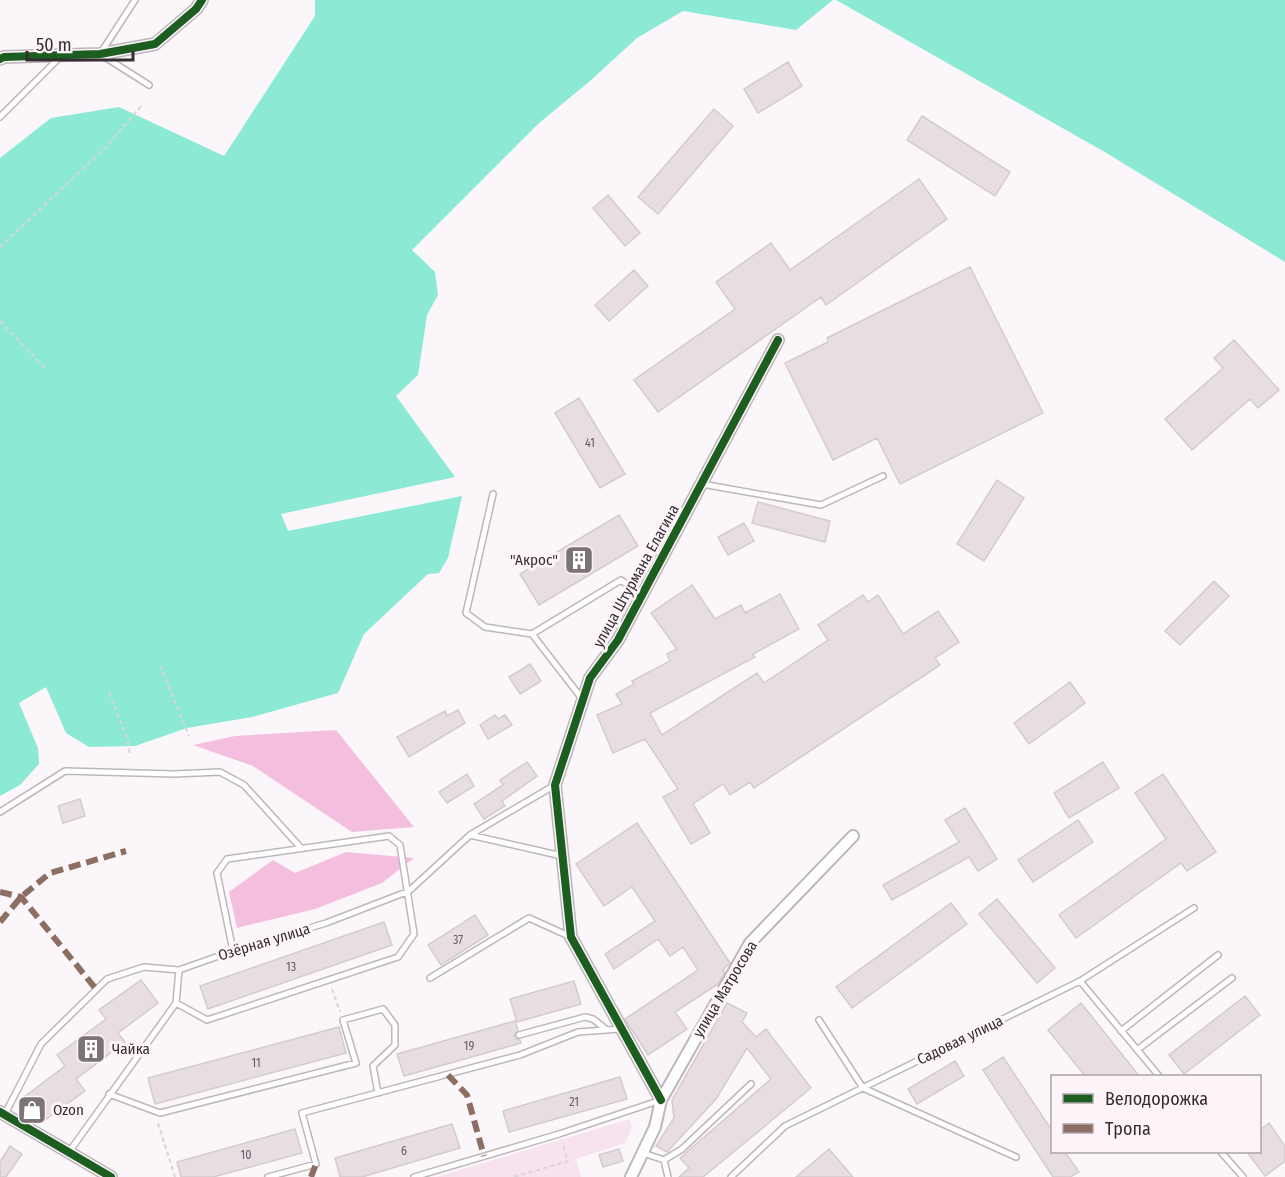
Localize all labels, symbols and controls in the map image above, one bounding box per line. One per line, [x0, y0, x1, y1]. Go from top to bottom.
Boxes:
scale bar [27, 24, 134, 62]
text: 50 m [36, 34, 72, 56]
house number: 41 [585, 436, 595, 450]
street label: улица Штурмана Елагина [589, 501, 683, 651]
building icon: "Акрос" [563, 544, 595, 576]
place label: "Акрос" [510, 551, 558, 569]
street label: Озёрная улица [216, 919, 312, 965]
house number: 37 [453, 933, 463, 947]
street label: улица Матросова [689, 937, 761, 1041]
house number: 13 [286, 960, 296, 974]
street label: Садовая улица [914, 1011, 1006, 1069]
building icon: Чайка [75, 1033, 107, 1065]
house number: 19 [464, 1039, 474, 1053]
place label: Чайка [112, 1040, 150, 1058]
house number: 11 [251, 1056, 261, 1070]
legend [1051, 1075, 1261, 1153]
text: Велодорожка [1105, 1088, 1208, 1110]
shop icon: Ozon [16, 1094, 48, 1126]
house number: 21 [569, 1095, 579, 1109]
place label: Ozon [53, 1101, 84, 1119]
text: Тропа [1105, 1118, 1151, 1140]
house number: 6 [401, 1144, 407, 1158]
house number: 10 [241, 1148, 251, 1162]

